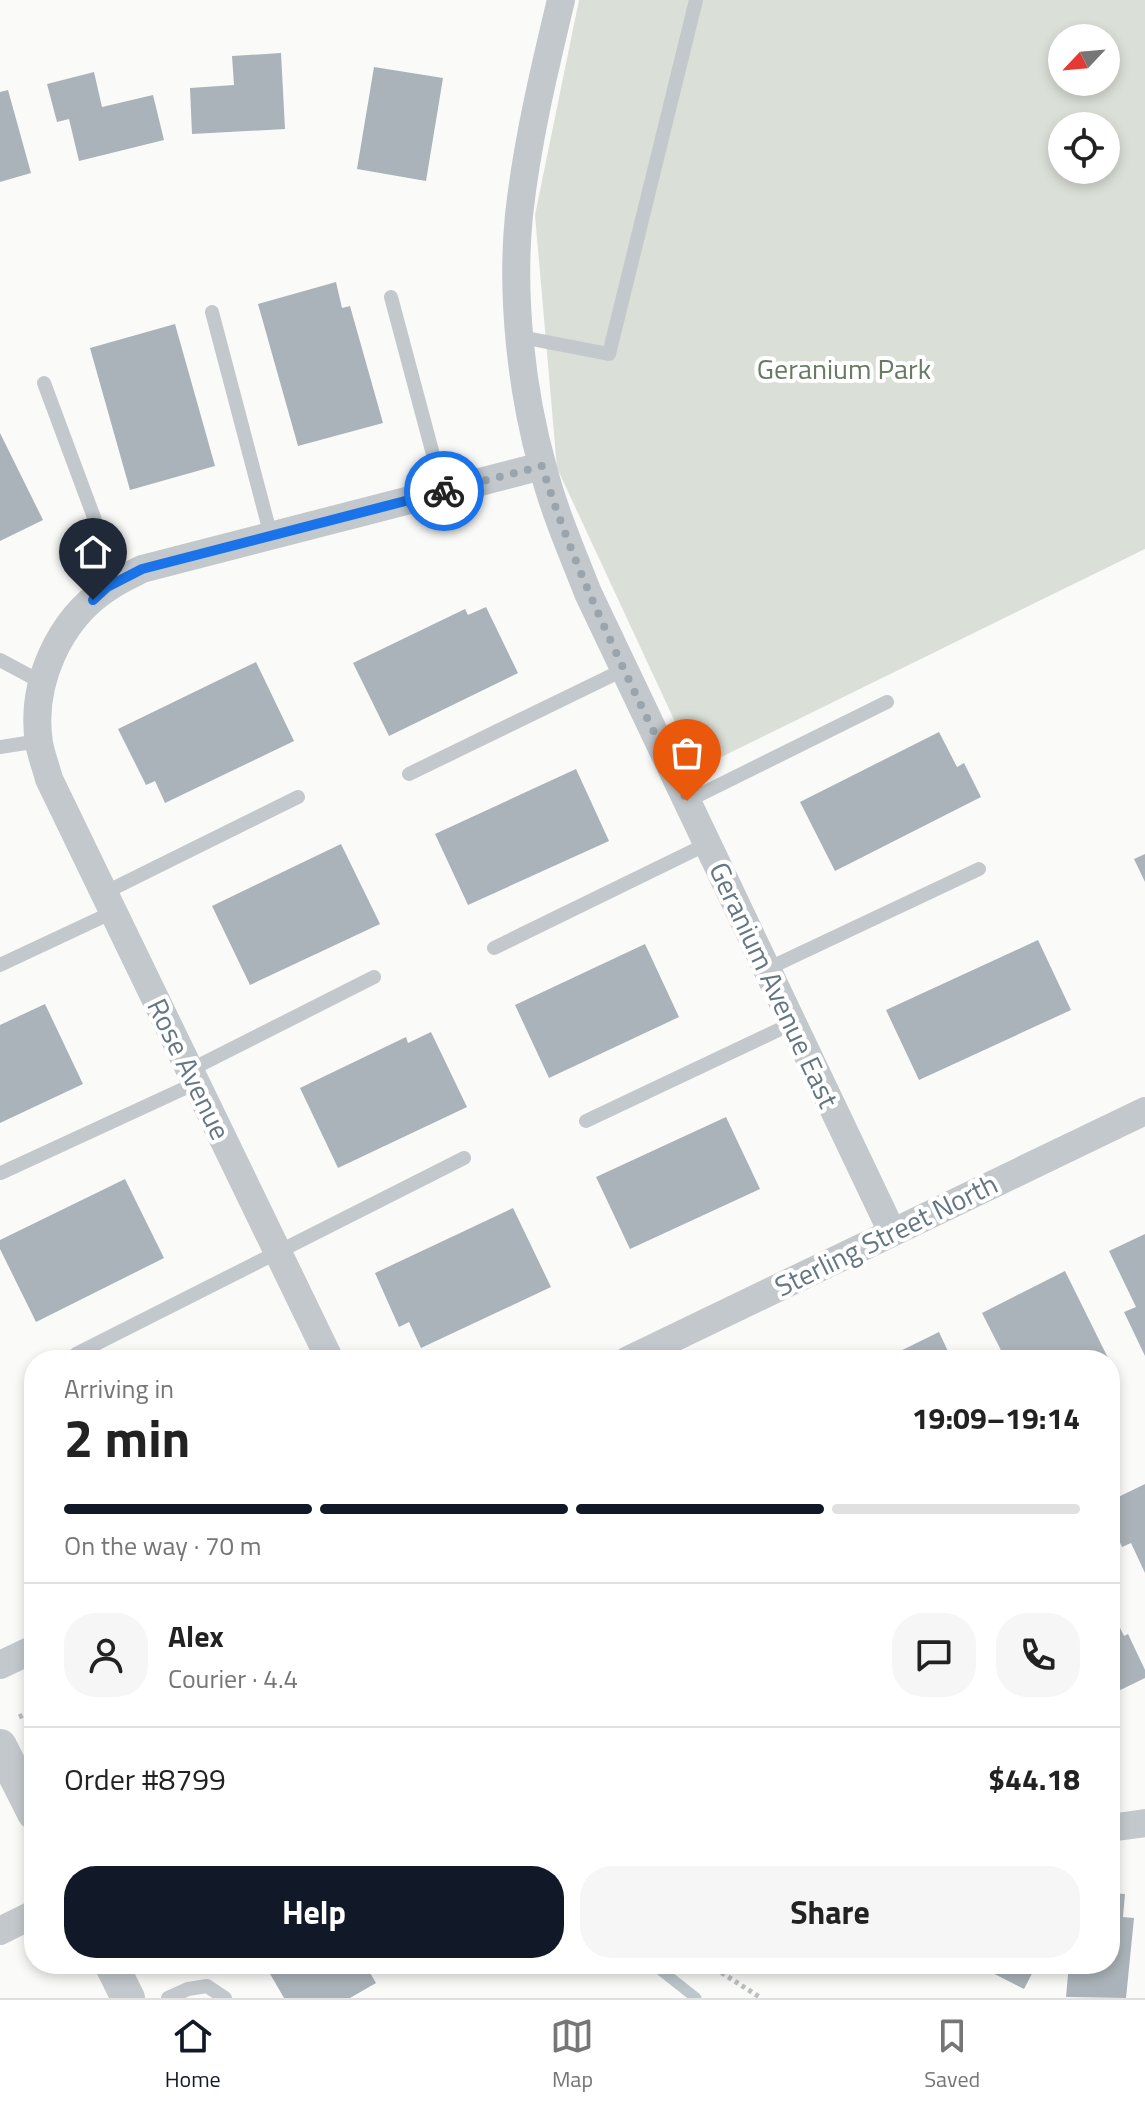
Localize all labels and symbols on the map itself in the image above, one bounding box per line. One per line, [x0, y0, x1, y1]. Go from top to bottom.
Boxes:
north arrow [1048, 24, 1120, 96]
park label: Geranium Park [757, 347, 931, 390]
courier [404, 451, 484, 531]
pin [59, 518, 127, 600]
pin [653, 719, 721, 801]
street label: Geranium Avenue East [699, 855, 850, 1115]
street label: Rose Avenue [137, 991, 242, 1147]
street label: Sterling Street North [767, 1162, 1005, 1307]

